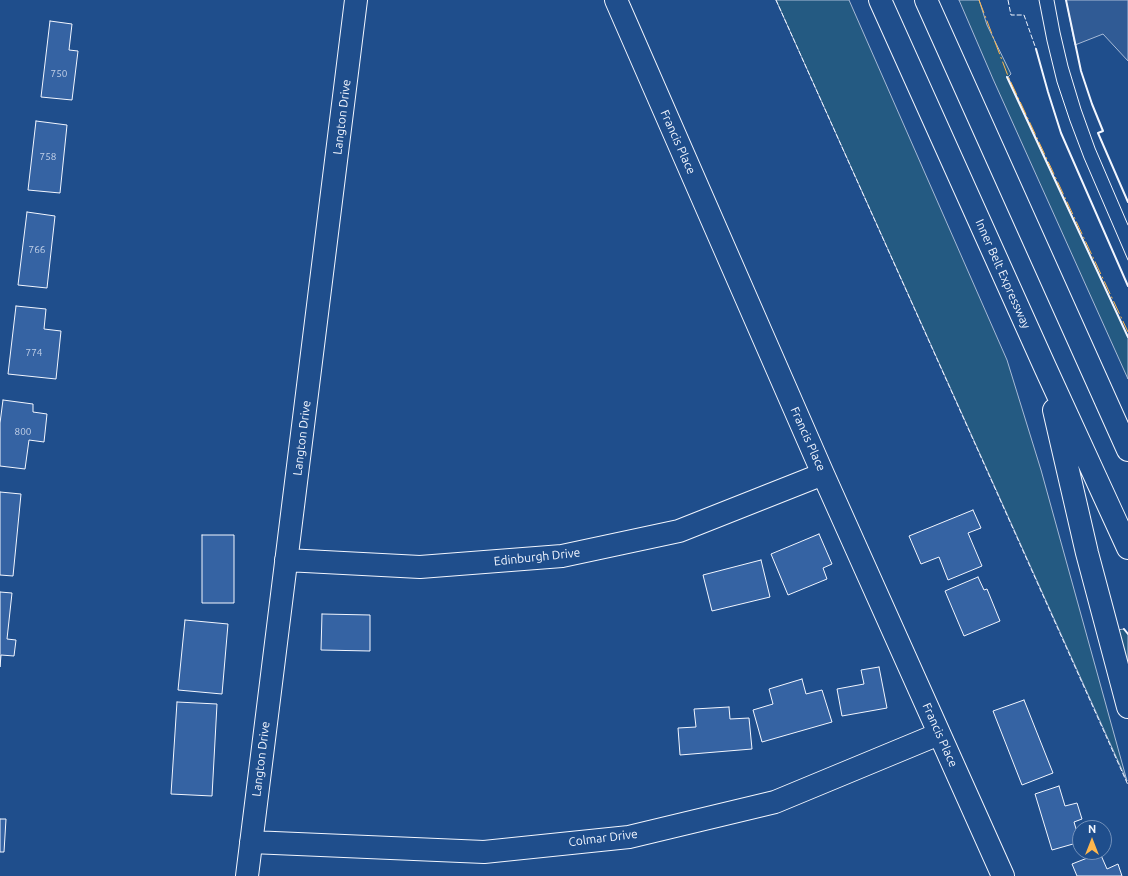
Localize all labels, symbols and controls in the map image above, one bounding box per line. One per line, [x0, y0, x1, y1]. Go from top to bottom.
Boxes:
house number: 750 [51, 68, 67, 80]
street label: Langton Drive [330, 79, 354, 155]
street label: Francis Place [657, 108, 699, 176]
house number: 758 [40, 151, 56, 163]
street label: Inner Belt Expressway [972, 217, 1034, 331]
house number: 766 [29, 244, 45, 256]
house number: 774 [26, 347, 42, 359]
street label: Langton Drive [290, 400, 314, 476]
street label: Francis Place [787, 405, 829, 473]
house number: 800 [15, 426, 31, 438]
street label: Edinburgh Drive [493, 545, 581, 569]
street label: Francis Place [919, 701, 961, 769]
street label: Langton Drive [249, 721, 273, 797]
north arrow [1072, 820, 1112, 860]
text: N [1088, 823, 1096, 835]
street label: Colmar Drive [568, 827, 638, 849]

